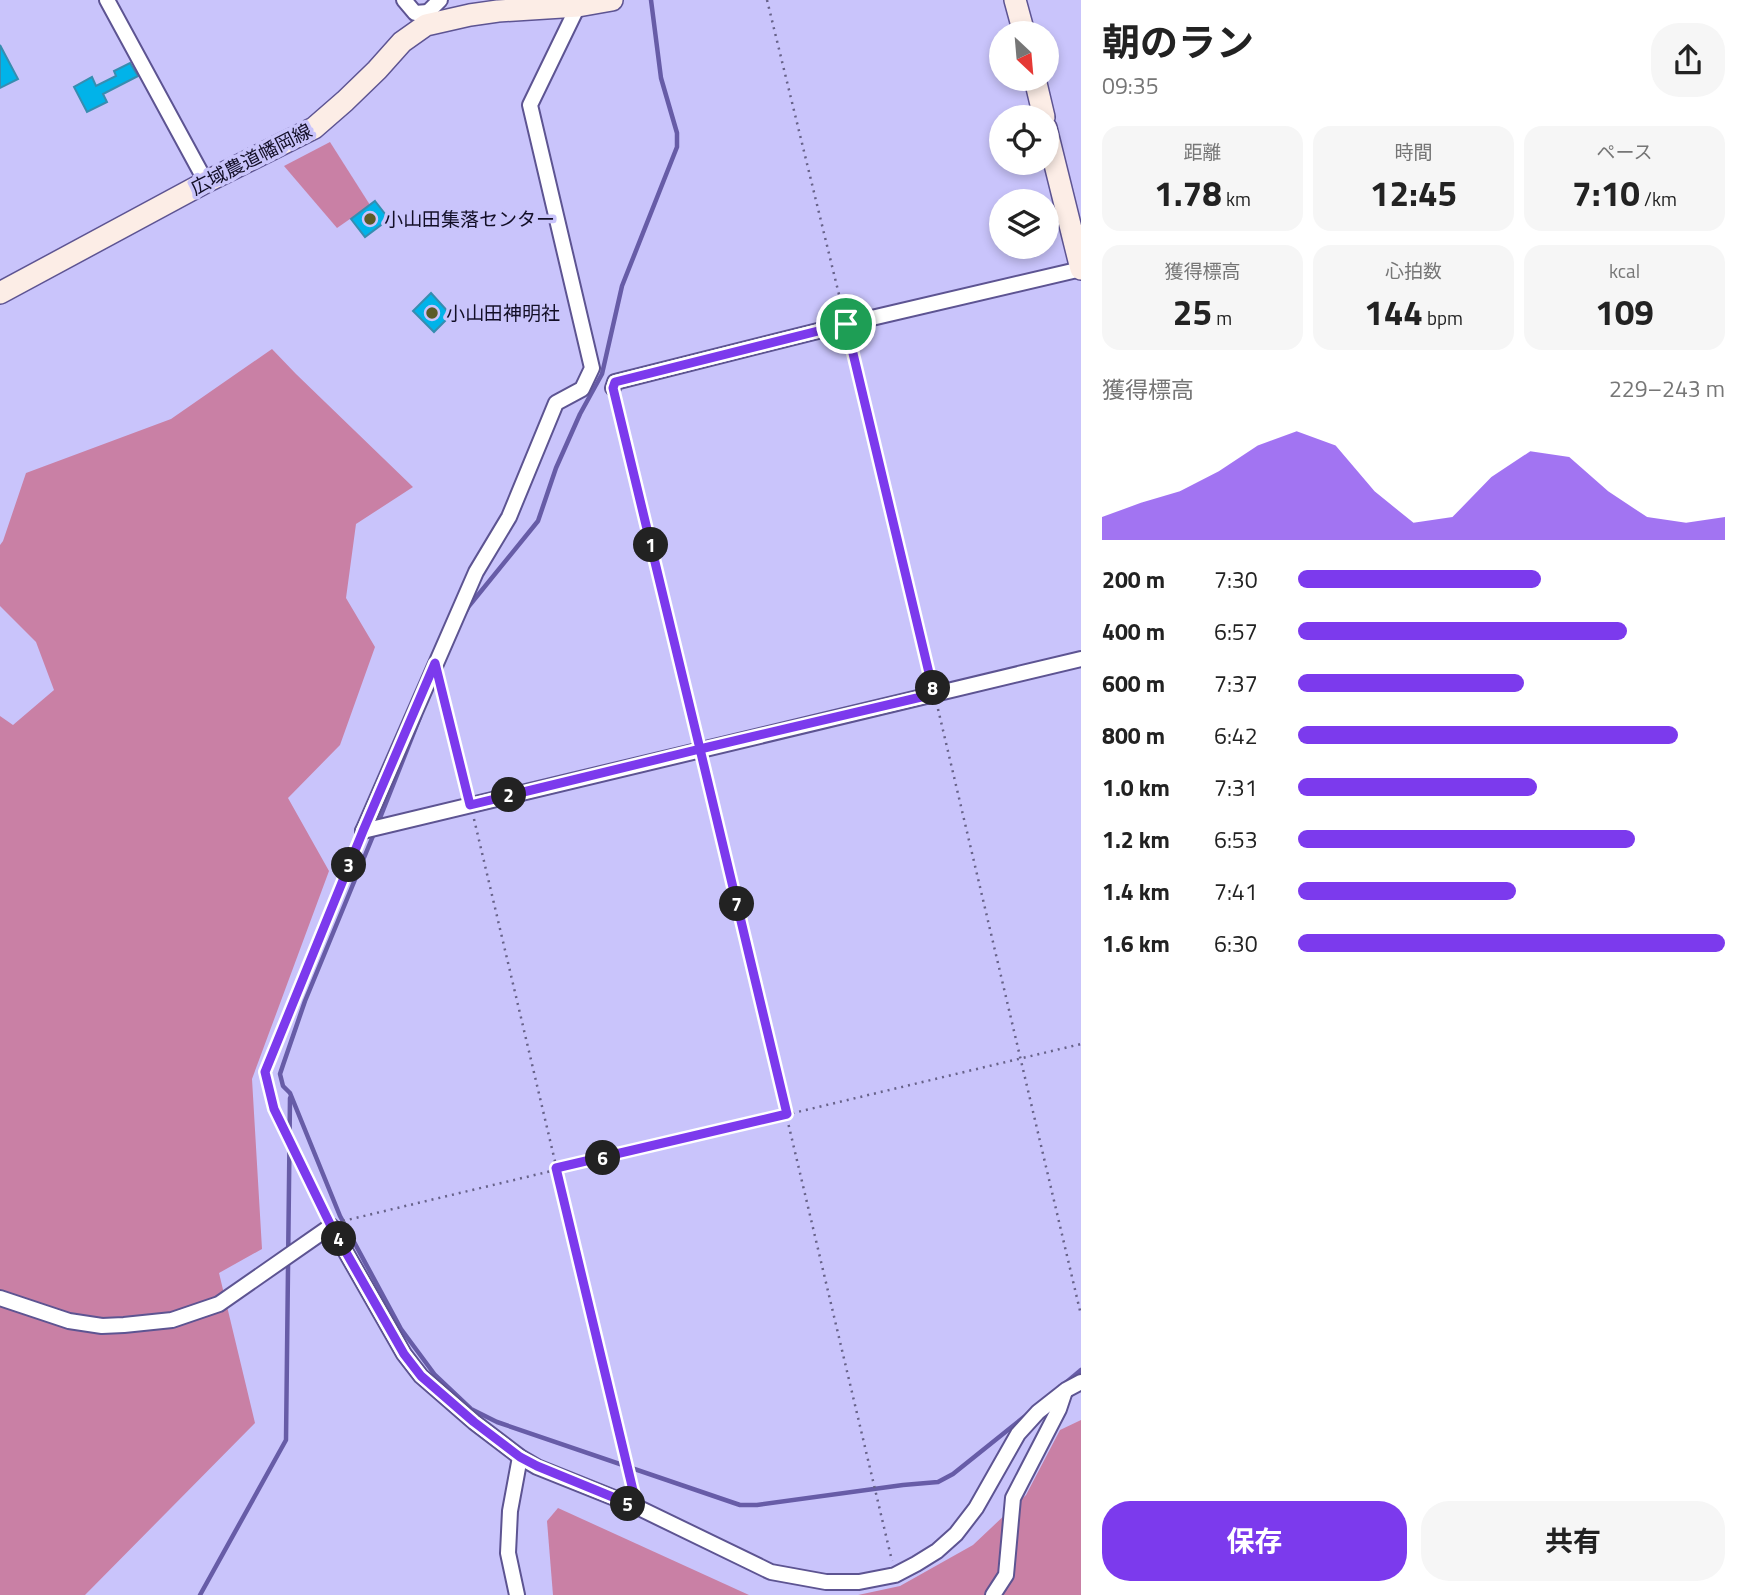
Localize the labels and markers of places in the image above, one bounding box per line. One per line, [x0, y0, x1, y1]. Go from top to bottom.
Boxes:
place label: 小山田集落センター [384, 204, 555, 233]
marker: 小山田集落センター [362, 211, 378, 227]
pin [816, 294, 876, 354]
place label: 小山田神明社 [446, 298, 560, 327]
marker: 小山田神明社 [424, 305, 440, 321]
pin: 1 [634, 528, 668, 562]
pin: 8 [916, 670, 950, 706]
pin: 2 [491, 778, 526, 812]
pin: 3 [332, 848, 366, 882]
pin: 7 [720, 886, 754, 922]
pin: 6 [586, 1140, 620, 1176]
pin: 4 [322, 1222, 356, 1256]
pin: 5 [610, 1486, 646, 1522]

